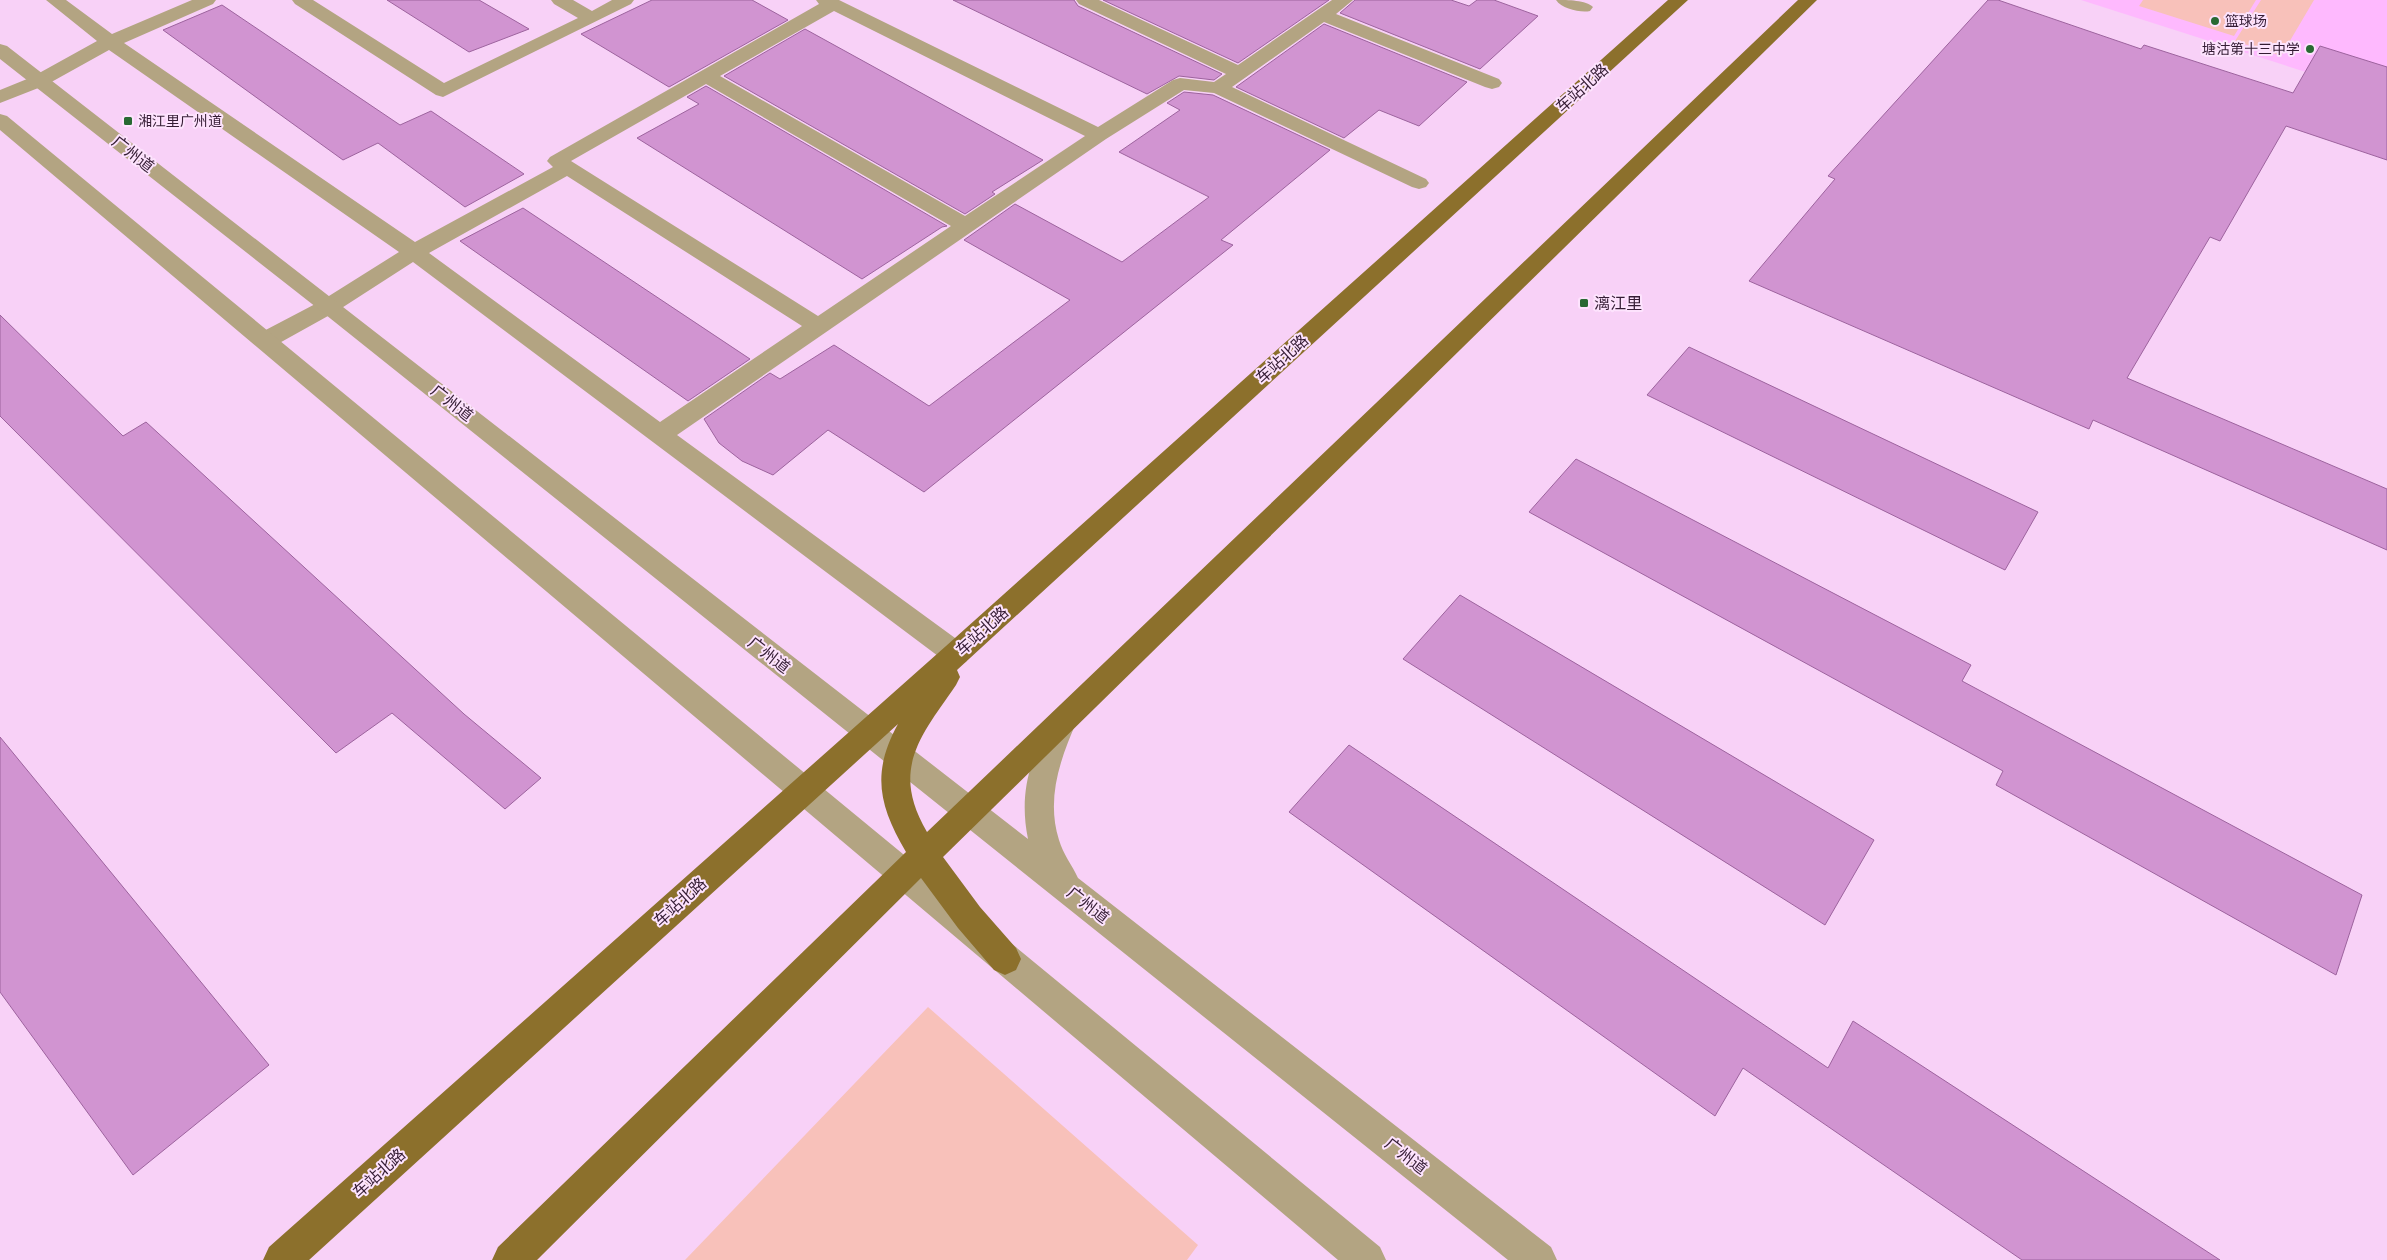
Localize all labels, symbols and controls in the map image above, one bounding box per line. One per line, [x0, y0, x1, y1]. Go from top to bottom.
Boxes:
place label: 篮球场 [2225, 13, 2267, 29]
marker: 篮球场 [2209, 15, 2221, 27]
place label: 塘沽第十三中学 [2202, 41, 2300, 57]
marker: 塘沽第十三中学 [2304, 43, 2316, 55]
street label: 车站北路 [1552, 60, 1612, 116]
place label: 湘江里广州道 [138, 113, 222, 129]
marker: 湘江里广州道 [122, 115, 134, 127]
street label: 广州道 [108, 132, 158, 176]
place label: 漓江里 [1594, 294, 1642, 313]
marker: 漓江里 [1578, 297, 1590, 309]
street label: 车站北路 [1252, 331, 1312, 387]
street label: 广州道 [427, 381, 477, 425]
street label: 车站北路 [952, 603, 1012, 659]
street label: 广州道 [744, 633, 794, 677]
street label: 车站北路 [650, 874, 710, 930]
street label: 广州道 [1063, 883, 1113, 927]
street label: 广州道 [1381, 1134, 1431, 1178]
street label: 车站北路 [349, 1145, 409, 1201]

